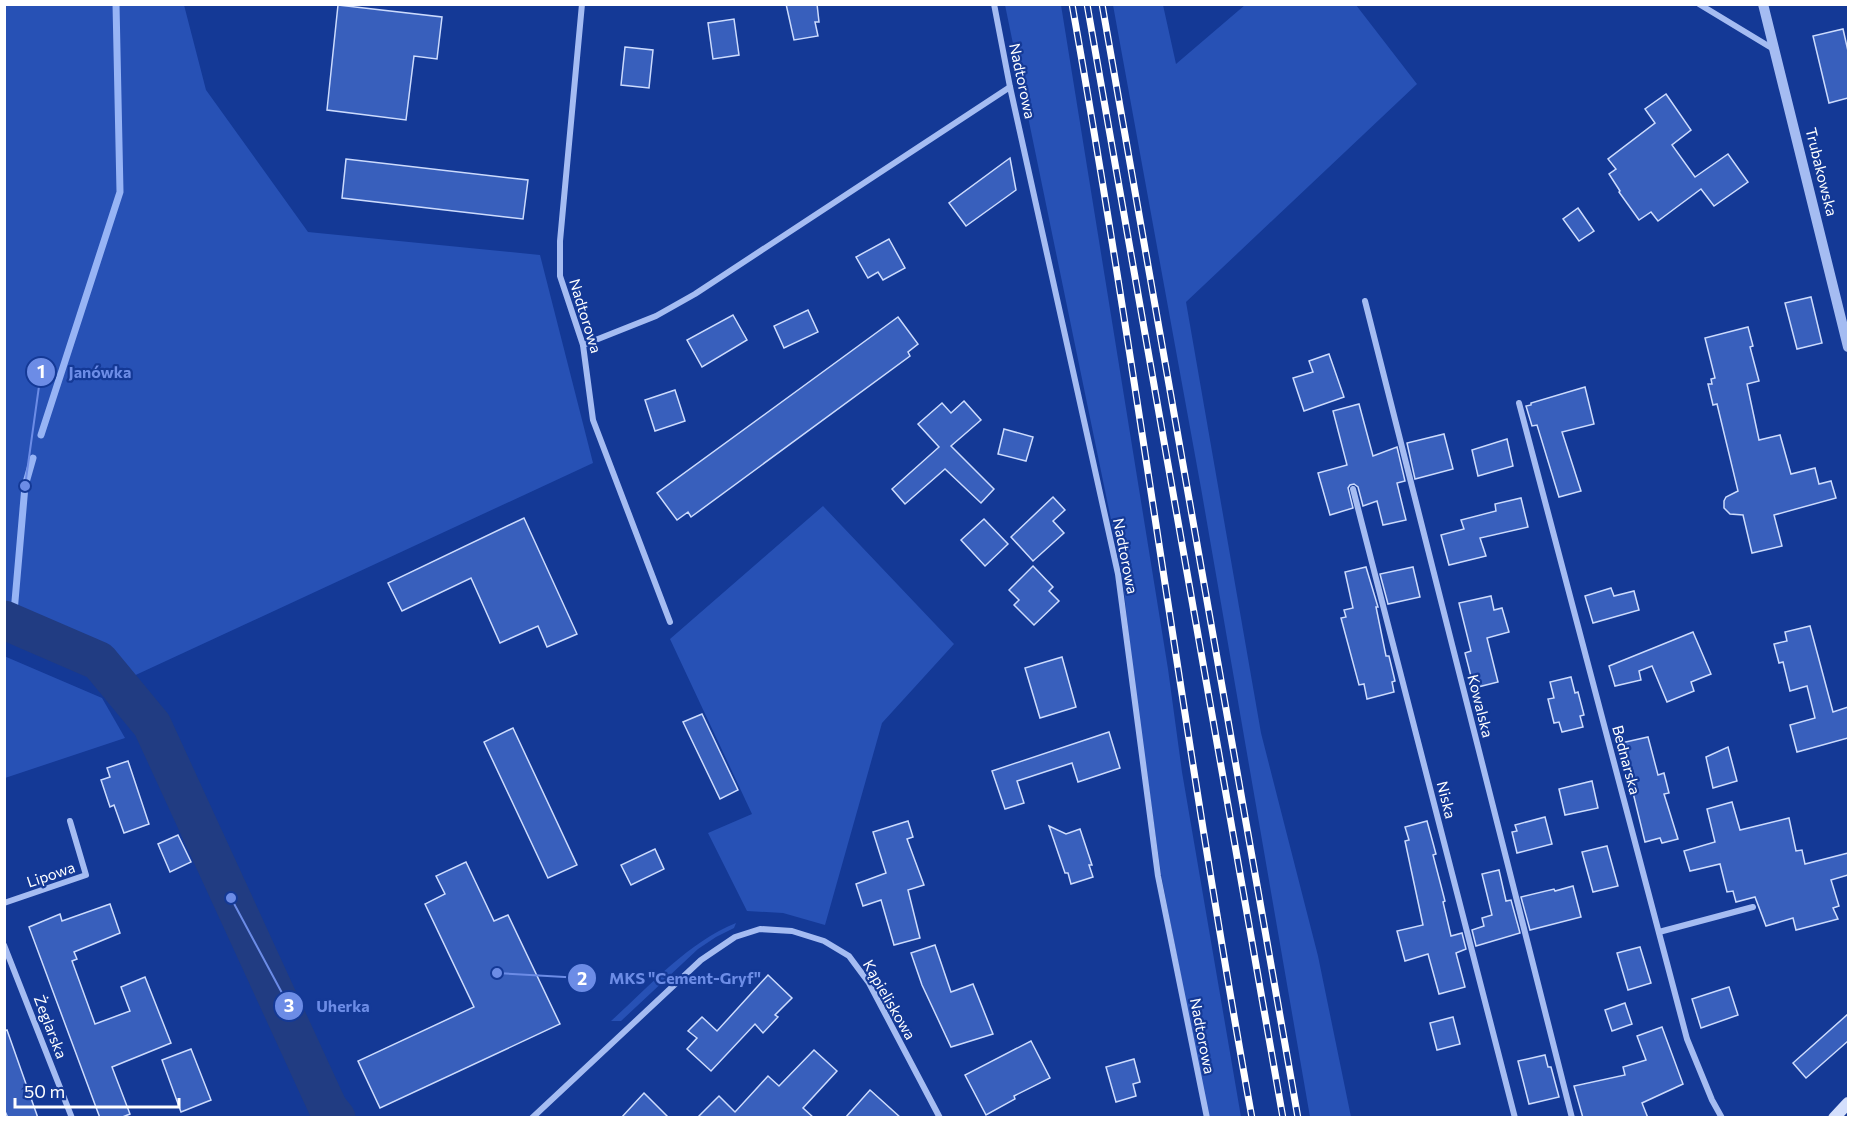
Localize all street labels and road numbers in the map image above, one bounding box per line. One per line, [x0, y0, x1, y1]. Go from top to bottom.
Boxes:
street label: Nadtorowa [1006, 41, 1040, 120]
street label: Trubakowska [1802, 126, 1842, 218]
street label: Nadtorowa [566, 276, 606, 355]
street label: Nadtorowa [1110, 516, 1142, 595]
street label: Kowalska [1464, 672, 1498, 739]
street label: Bednarska [1609, 723, 1645, 796]
street label: Niska [1434, 779, 1460, 820]
street label: Lipowa [24, 857, 77, 891]
street label: Kąpieliskowa [860, 956, 920, 1043]
street label: Żeglarska [31, 992, 71, 1061]
street label: Nadtorowa [1187, 996, 1219, 1075]

